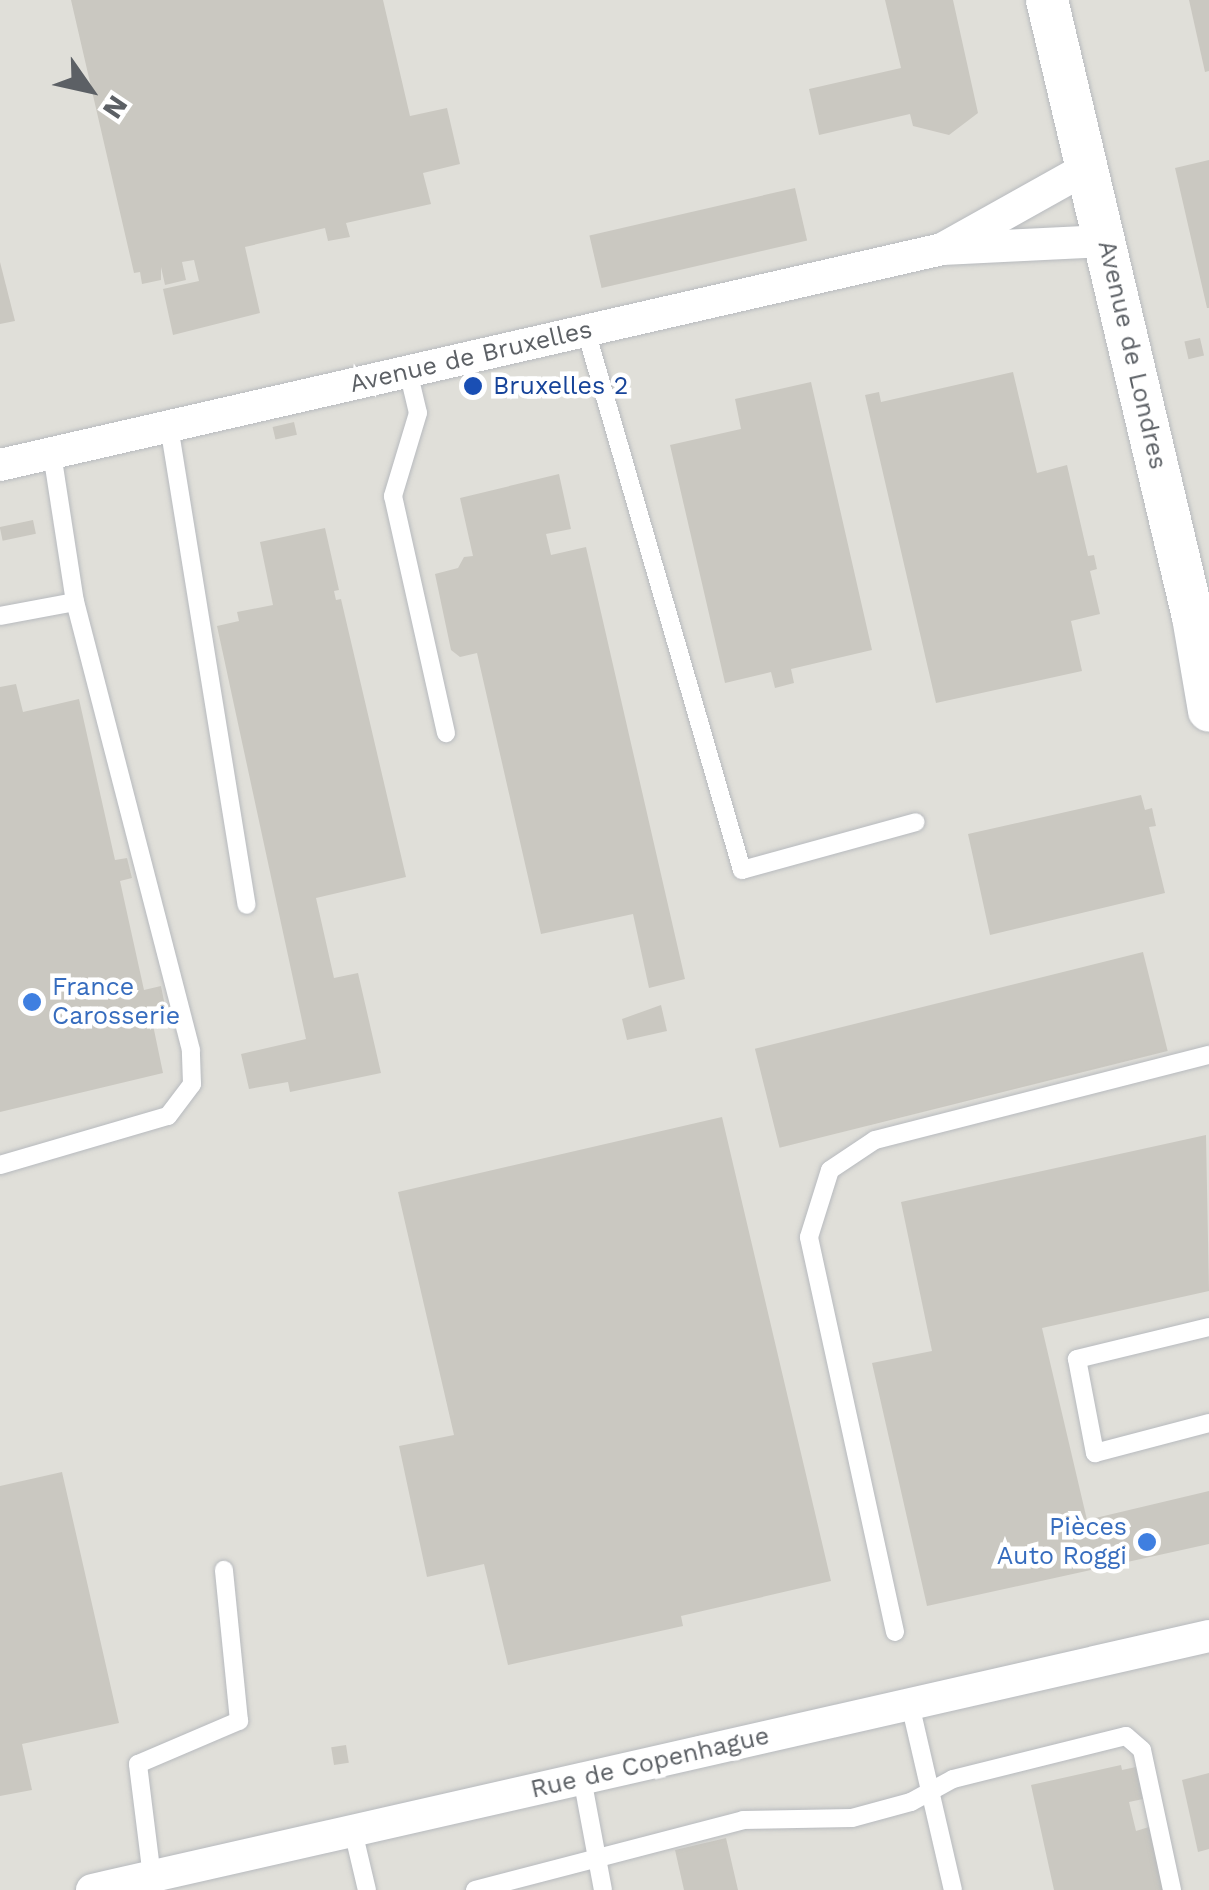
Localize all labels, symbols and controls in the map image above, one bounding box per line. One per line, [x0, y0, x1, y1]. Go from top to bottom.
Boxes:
north arrow [40, 40, 140, 140]
text: N [96, 89, 135, 125]
street label: Avenue de Londres [1091, 238, 1173, 472]
street label: Avenue de Bruxelles [347, 315, 595, 399]
place label: Bruxelles 2 [493, 371, 628, 401]
marker: Bruxelles 2 [462, 375, 484, 397]
place label: France Carosserie [52, 973, 180, 1032]
marker: France Carosserie [21, 991, 43, 1013]
place label: Pièces Auto Roggi [997, 1513, 1127, 1572]
marker: Pièces Auto Roggi [1136, 1531, 1158, 1553]
street label: Rue de Copenhague [528, 1721, 772, 1805]

